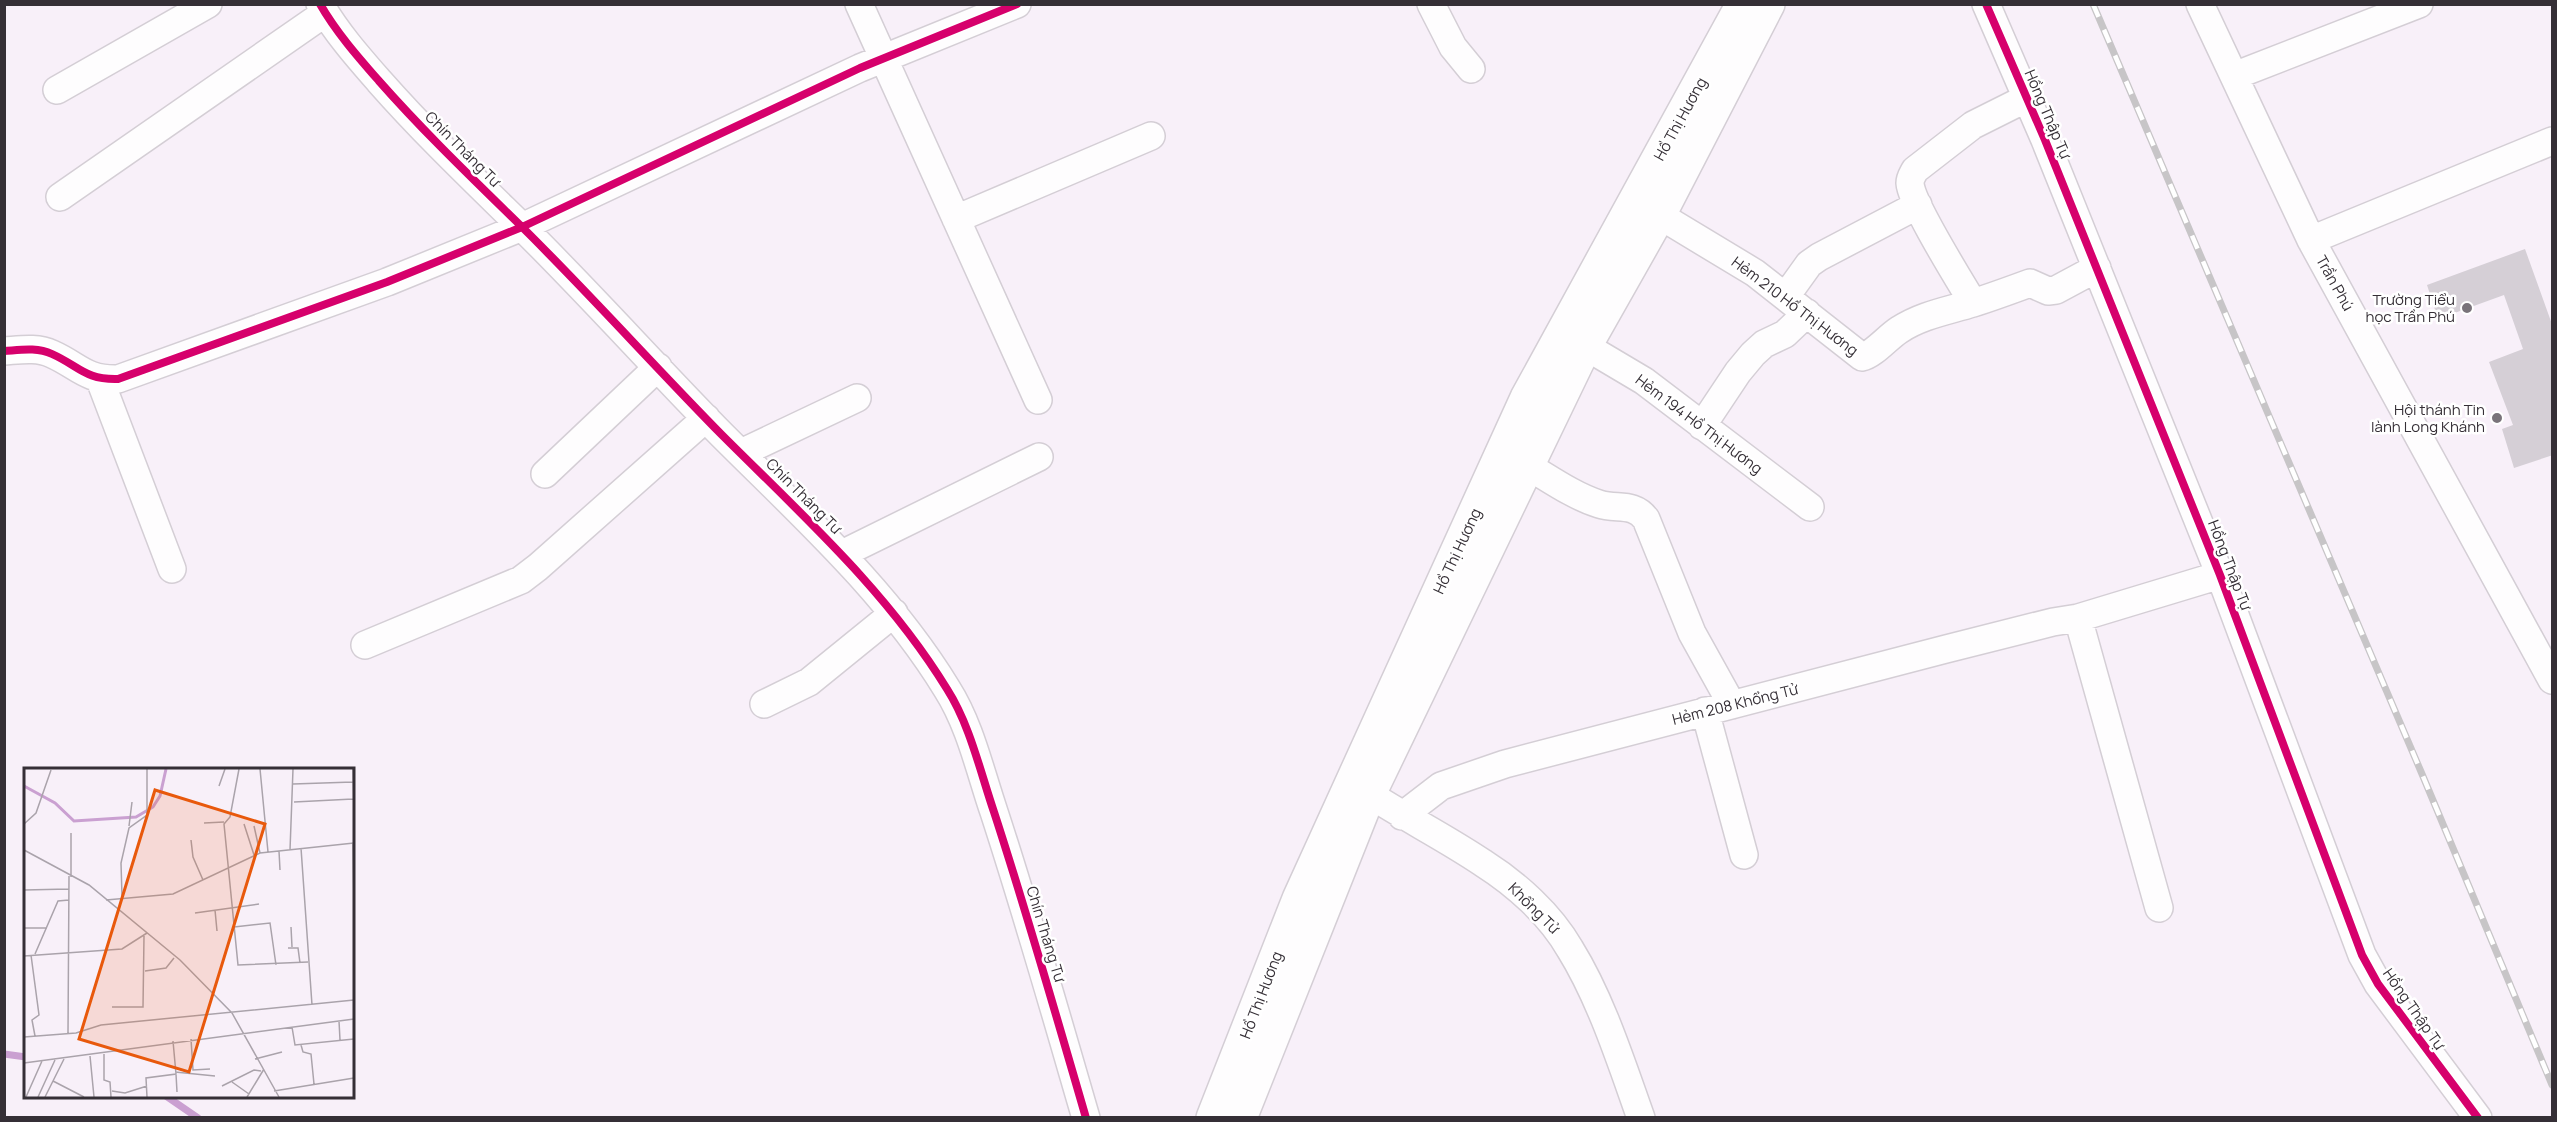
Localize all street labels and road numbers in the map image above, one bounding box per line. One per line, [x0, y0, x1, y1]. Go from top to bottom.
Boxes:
street label: Hồng Thập Tự [2020, 66, 2077, 163]
street label: Hồ Thị Hương [1648, 74, 1712, 164]
street label: Chín Tháng Tư [421, 107, 506, 192]
street label: Hẻm 210 Hồ Thị Hương [1727, 251, 1863, 361]
street label: Trần Phú [2311, 251, 2359, 315]
street label: Hẻm 194 Hồ Thị Hương [1631, 369, 1767, 479]
street label: Chín Tháng Tư [762, 454, 847, 539]
street label: Hồ Thị Hương [1428, 505, 1486, 597]
street label: Hồng Thập Tự [2203, 517, 2257, 614]
street label: Hẻm 208 Khổng Tử [1670, 678, 1801, 730]
street label: Khổng Tử [1504, 878, 1565, 939]
street label: Chín Tháng Tư [1021, 884, 1071, 986]
street label: Hồ Thị Hương [1235, 948, 1287, 1042]
street label: Hồng Thập Tự [2378, 964, 2451, 1055]

